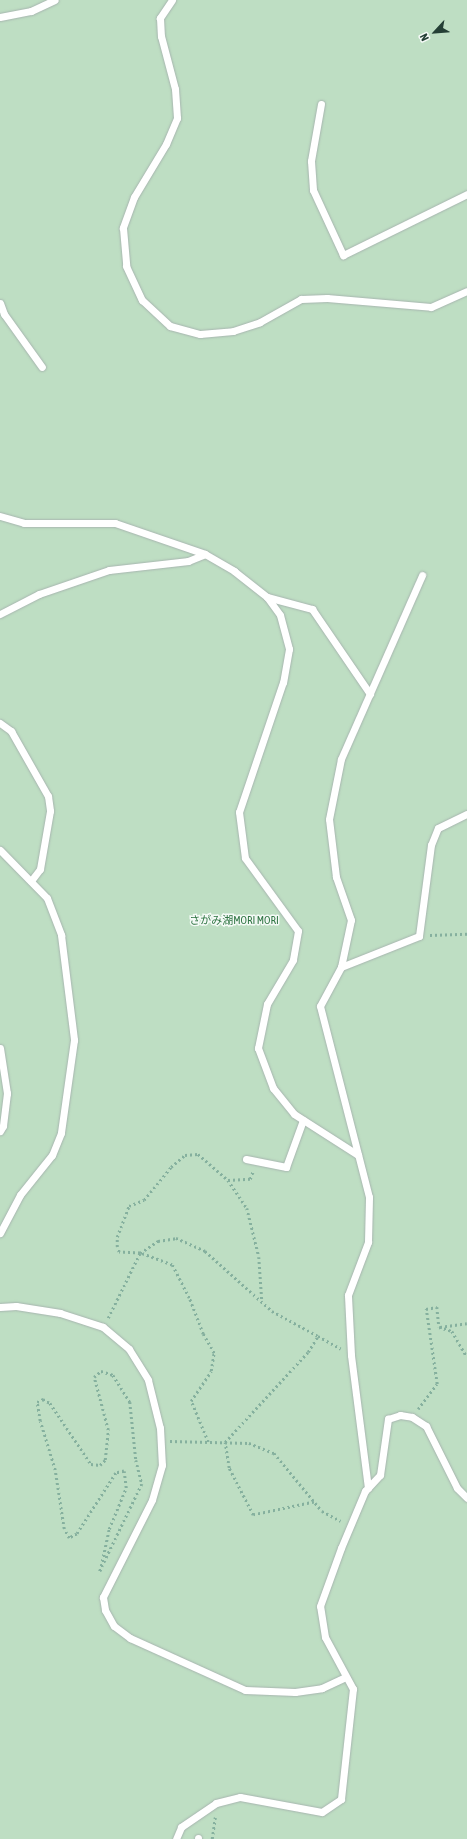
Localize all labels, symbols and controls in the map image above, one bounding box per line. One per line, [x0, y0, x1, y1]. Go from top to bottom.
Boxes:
north arrow [415, 12, 455, 52]
text: N [417, 32, 431, 43]
park label: さがみ湖MORI MORI [189, 913, 279, 927]

